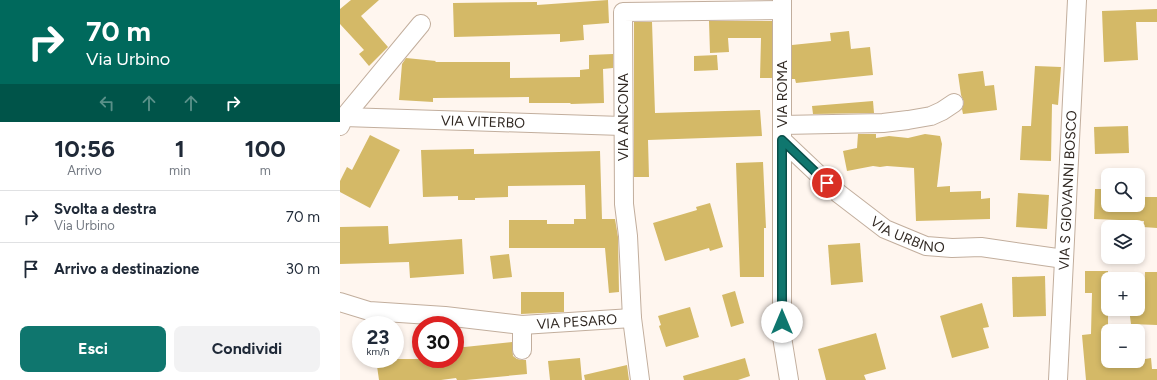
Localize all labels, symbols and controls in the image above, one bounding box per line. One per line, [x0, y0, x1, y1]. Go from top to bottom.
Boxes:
text: 70 m [86, 14, 151, 48]
icon: right [20, 16, 72, 68]
text: Via Urbino [86, 48, 170, 70]
street label: VIA ROMA [774, 60, 791, 128]
street label: VIA ANCONA [615, 72, 632, 161]
icon: left [96, 92, 118, 114]
icon: ahead [138, 92, 160, 114]
icon: ahead [180, 92, 202, 114]
icon: right [222, 92, 244, 114]
street label: VIA S GIOVANNI BOSCO [1056, 110, 1080, 271]
street label: VIA VITERBO [441, 112, 526, 132]
text: 10:56 [54, 134, 115, 163]
text: 1 [175, 134, 185, 163]
text: 100 [245, 134, 286, 163]
text: Arrivo [67, 163, 102, 178]
text: min [169, 163, 190, 178]
text: m [260, 163, 271, 178]
pin [810, 166, 844, 200]
map controls [1101, 168, 1145, 368]
button: search [1101, 168, 1145, 212]
icon: arrive [816, 172, 838, 194]
text: Svolta a destra [54, 200, 157, 218]
icon: right [20, 206, 42, 228]
text: 70 m [286, 208, 320, 226]
street label: VIA URBINO [867, 213, 946, 256]
text: Via Urbino [54, 218, 115, 233]
button: layers [1101, 220, 1145, 264]
icon: arrive [20, 258, 42, 280]
text: Arrivo a destinazione [54, 260, 199, 278]
text: 30 m [286, 260, 320, 278]
button: + [1101, 272, 1145, 316]
position arrow [761, 301, 803, 343]
street label: VIA PESARO [536, 311, 618, 333]
speed limit sign: 30 [412, 316, 464, 368]
button: − [1101, 324, 1145, 368]
text: 23 [367, 325, 389, 349]
button: Esci [20, 326, 166, 372]
button: Condividi [174, 326, 320, 372]
text: km/h [367, 345, 389, 358]

